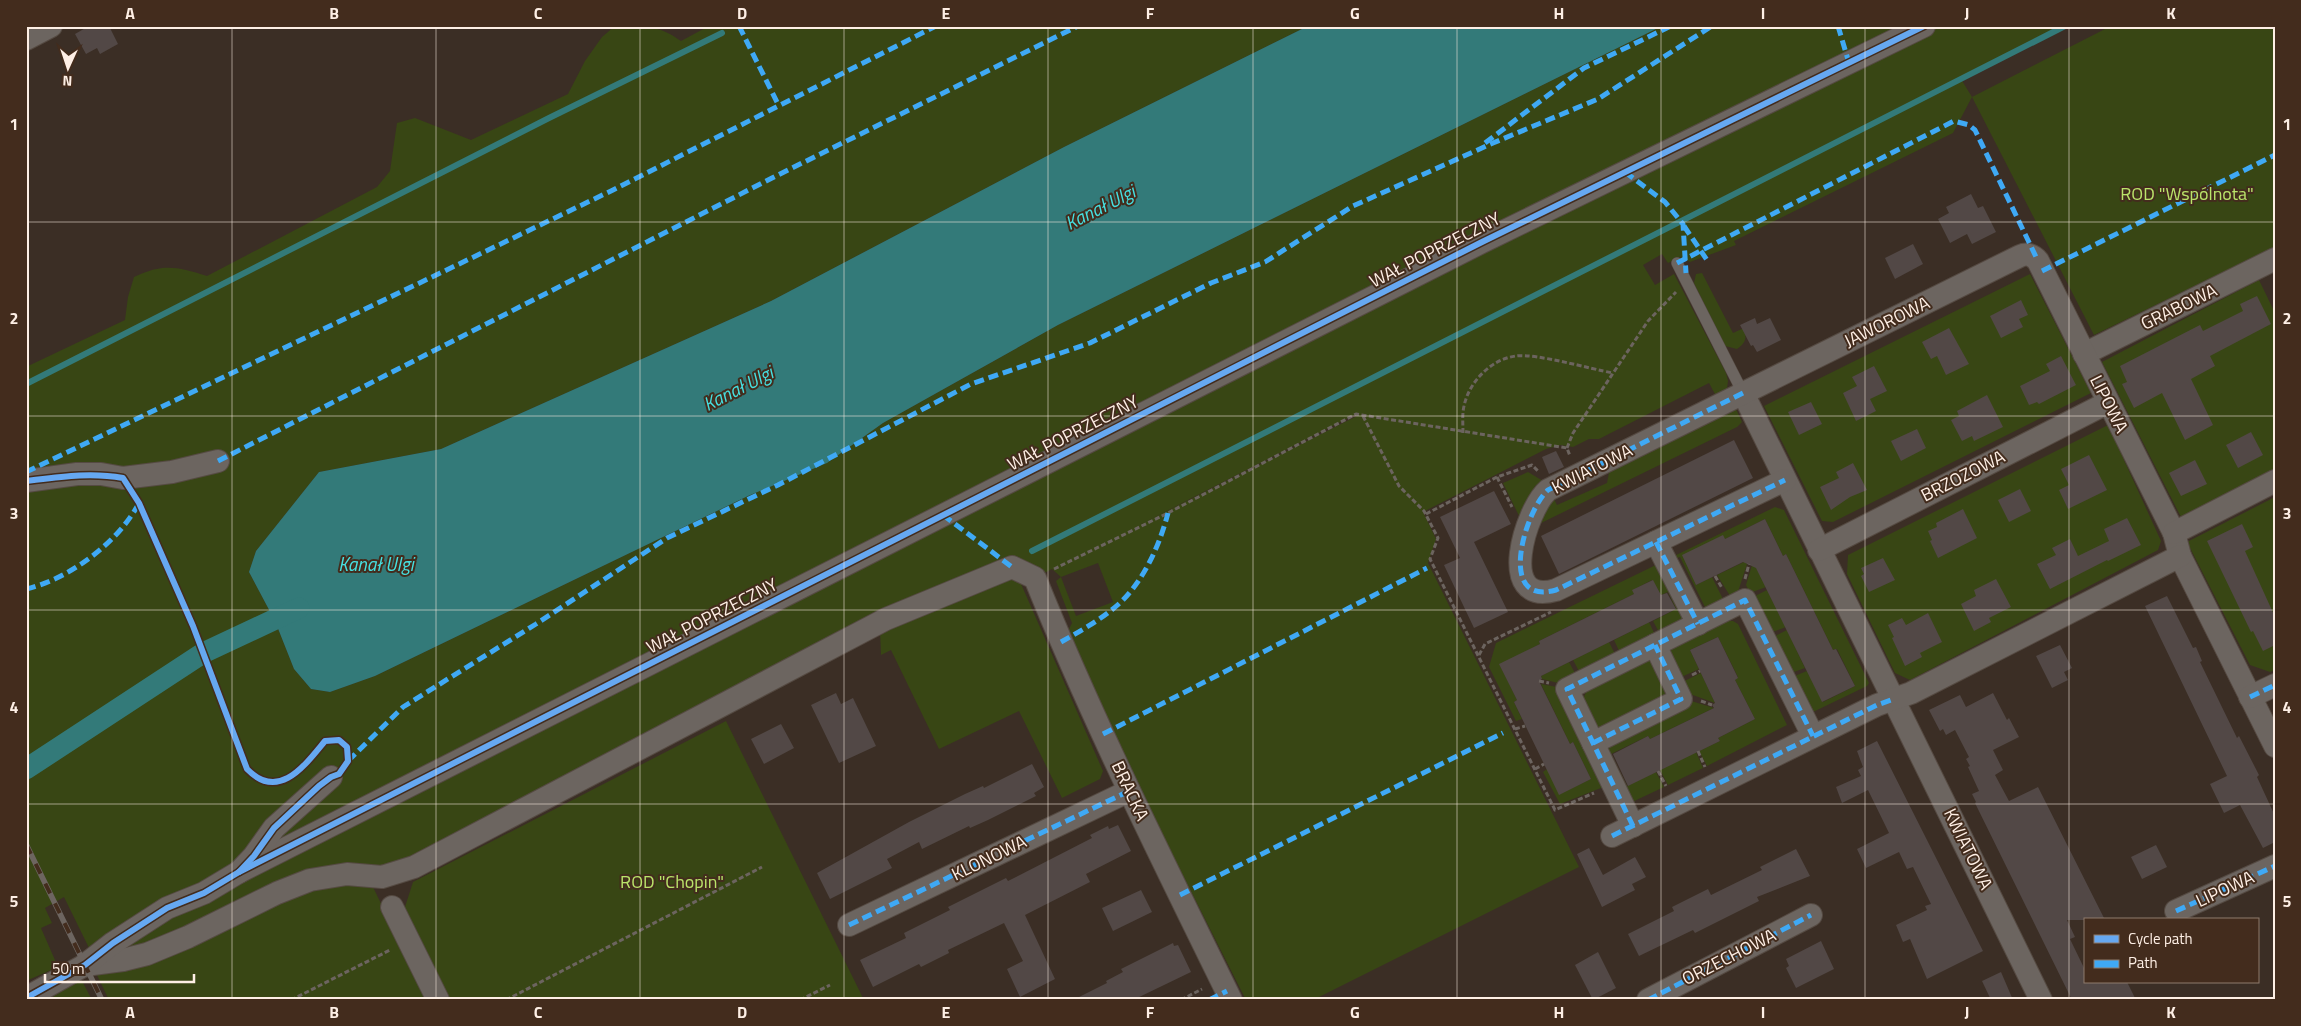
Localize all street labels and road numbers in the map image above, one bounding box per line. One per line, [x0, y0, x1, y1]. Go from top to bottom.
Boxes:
street label: WAŁ POPRZECZNY [1364, 205, 1505, 294]
street label: GRABOWA [2136, 276, 2222, 337]
street label: JAWOROWA [1839, 289, 1935, 354]
street label: LIPOWA [2083, 370, 2136, 438]
street label: WAŁ POPRZECZNY [1002, 388, 1143, 477]
street label: KWIATOWA [1547, 436, 1637, 500]
street label: BRZOZOWA [1916, 443, 2010, 508]
street label: WAŁ POPRZECZNY [641, 571, 782, 660]
street label: BRACKA [1105, 756, 1156, 825]
street label: KWIATOWA [1937, 803, 2000, 894]
street label: KLONOWA [947, 828, 1031, 887]
street label: LIPOWA [2191, 863, 2259, 914]
street label: ORZECHOWA [1677, 921, 1781, 992]

